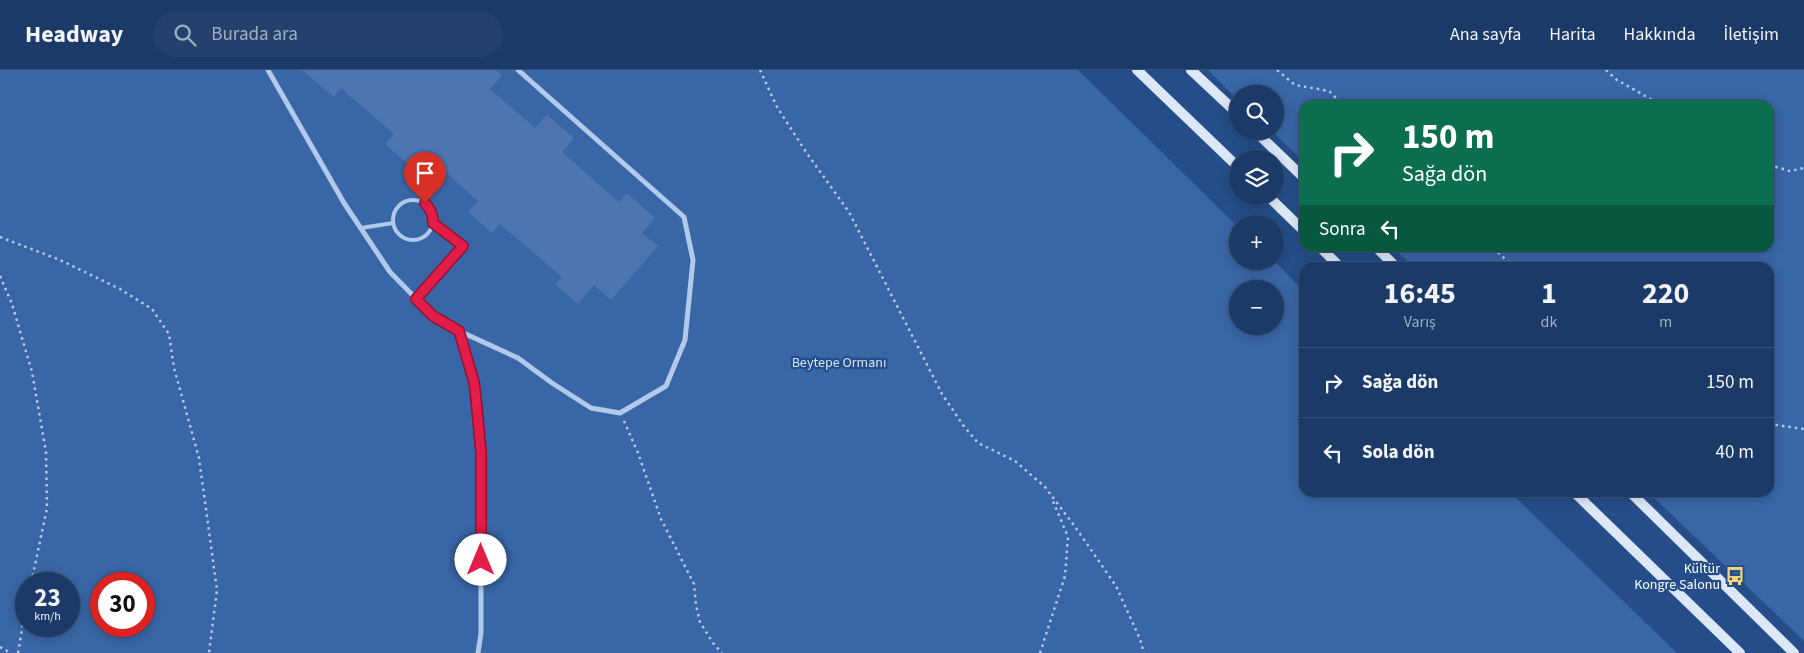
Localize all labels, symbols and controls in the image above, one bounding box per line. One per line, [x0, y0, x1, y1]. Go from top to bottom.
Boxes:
search box [153, 12, 503, 57]
text: Headway [25, 17, 123, 52]
icon: search [171, 21, 199, 49]
text: Burada ara [211, 21, 298, 48]
text: Ana sayfa [1450, 22, 1521, 47]
text: Harita [1549, 22, 1596, 47]
text: Hakkında [1624, 22, 1696, 47]
text: İletişim [1724, 22, 1779, 47]
map controls [1229, 85, 1284, 335]
button: search [1229, 85, 1284, 140]
text: 150 m [1402, 112, 1494, 162]
icon: right [1319, 120, 1384, 185]
button: layers [1229, 150, 1284, 205]
pin [404, 152, 446, 203]
text: Sağa dön [1402, 158, 1487, 190]
icon: arrive [411, 159, 439, 187]
button: + [1229, 215, 1284, 270]
icon: left [1376, 215, 1404, 243]
text: Sonra [1319, 216, 1366, 243]
text: 16:45 [1384, 272, 1456, 315]
text: 1 [1541, 272, 1557, 315]
text: 220 [1642, 272, 1689, 315]
button: − [1229, 280, 1284, 335]
text: Varış [1404, 311, 1436, 333]
text: dk [1541, 311, 1557, 333]
text: m [1659, 311, 1672, 333]
park label: Beytepe Ormanı [792, 353, 886, 373]
icon: right [1319, 369, 1347, 397]
text: Sağa dön [1362, 369, 1438, 396]
text: 150 m [1706, 369, 1754, 396]
icon: left [1319, 439, 1347, 467]
text: Sola dön [1362, 439, 1435, 466]
text: 40 m [1716, 439, 1754, 466]
position arrow [454, 533, 506, 585]
place label: Kültür Kongre Salonu [1634, 559, 1720, 595]
bus stop icon: Kültür Kongre Salonu [1724, 565, 1746, 587]
speed limit sign: 30 [90, 572, 155, 637]
text: 23 [34, 580, 61, 616]
text: km/h [34, 608, 61, 625]

